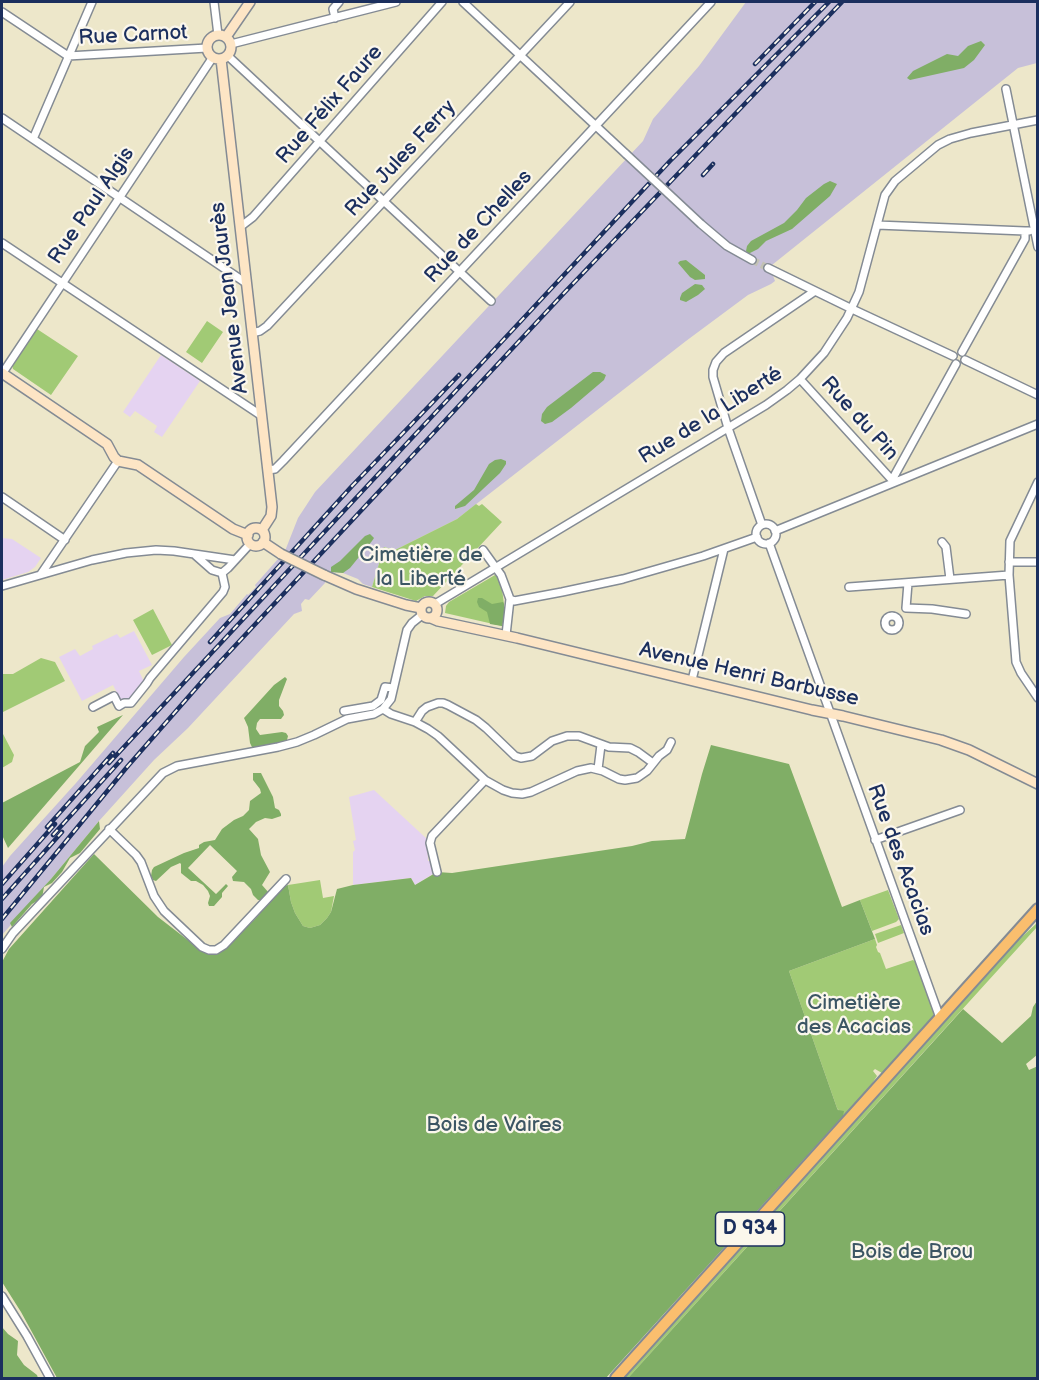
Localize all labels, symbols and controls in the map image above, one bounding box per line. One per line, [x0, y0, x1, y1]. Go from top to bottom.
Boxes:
street label: Rue Carnot [78, 21, 188, 51]
street label: Rue Félix Faure [271, 40, 389, 170]
street label: Rue Jules Ferry [340, 95, 462, 223]
street label: Rue Paul Algis [44, 143, 140, 269]
street label: Rue de Chelles [420, 165, 538, 289]
street label: Avenue Jean Jaurès [206, 201, 254, 395]
street label: Rue de la Liberté [635, 362, 787, 470]
street label: Rue du Pin [815, 372, 903, 466]
park label: Cimetière de la Liberté [359, 543, 483, 593]
street label: Avenue Henri Barbusse [637, 637, 861, 713]
street label: Rue des Acacias [861, 781, 939, 939]
park label: Cimetière des Acacias [797, 991, 911, 1041]
park label: Bois de Vaires [426, 1113, 562, 1139]
road number: D 934 [716, 1212, 784, 1246]
park label: Bois de Brou [851, 1240, 973, 1266]

